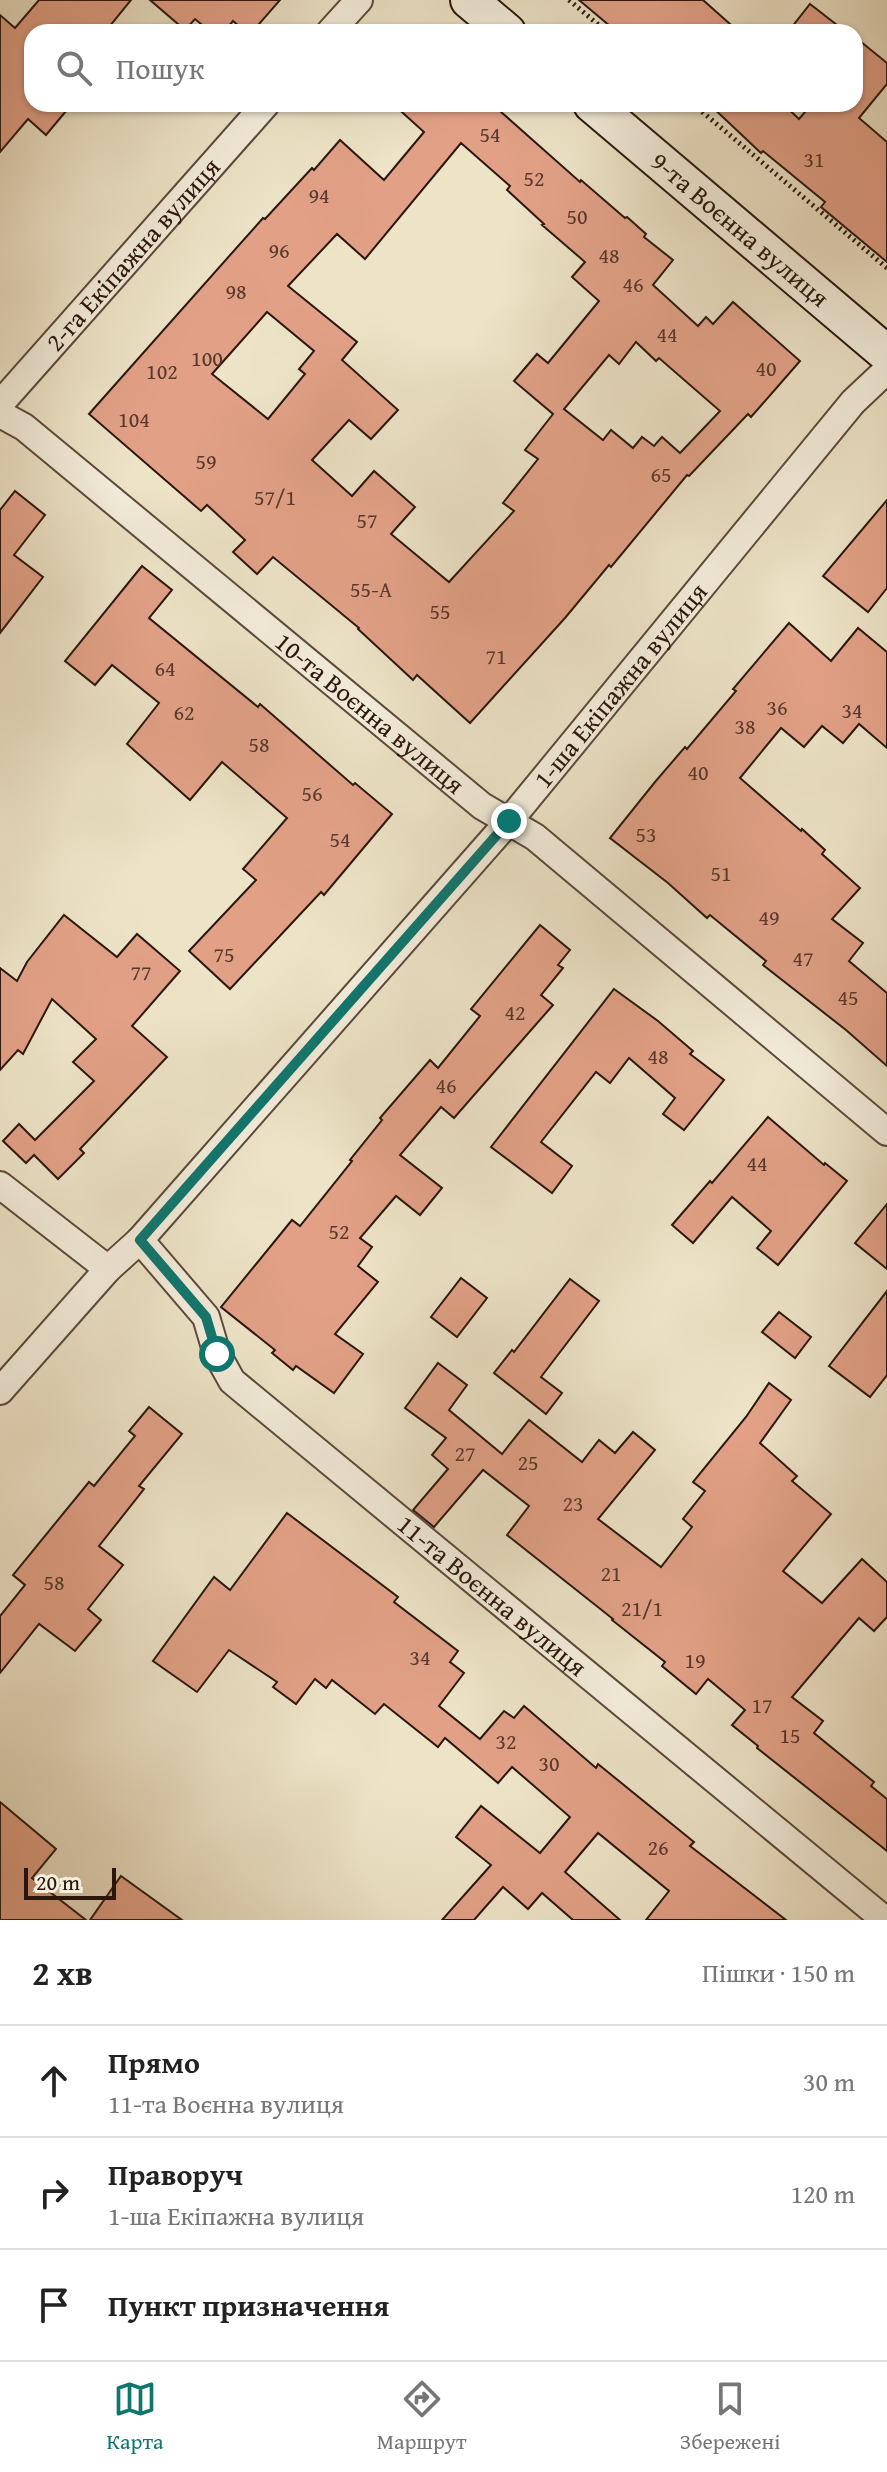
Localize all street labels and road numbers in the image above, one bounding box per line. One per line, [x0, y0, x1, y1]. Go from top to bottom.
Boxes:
street label: 9-та Воєнна вулиця [642, 142, 838, 316]
street label: 2-га Екіпажна вулиця [36, 148, 229, 360]
street label: 1-ша Екіпажна вулиця [524, 574, 716, 796]
street label: 10-та Воєнна вулиця [267, 622, 473, 803]
street label: 11-та Воєнна вулиця [389, 1505, 596, 1685]

